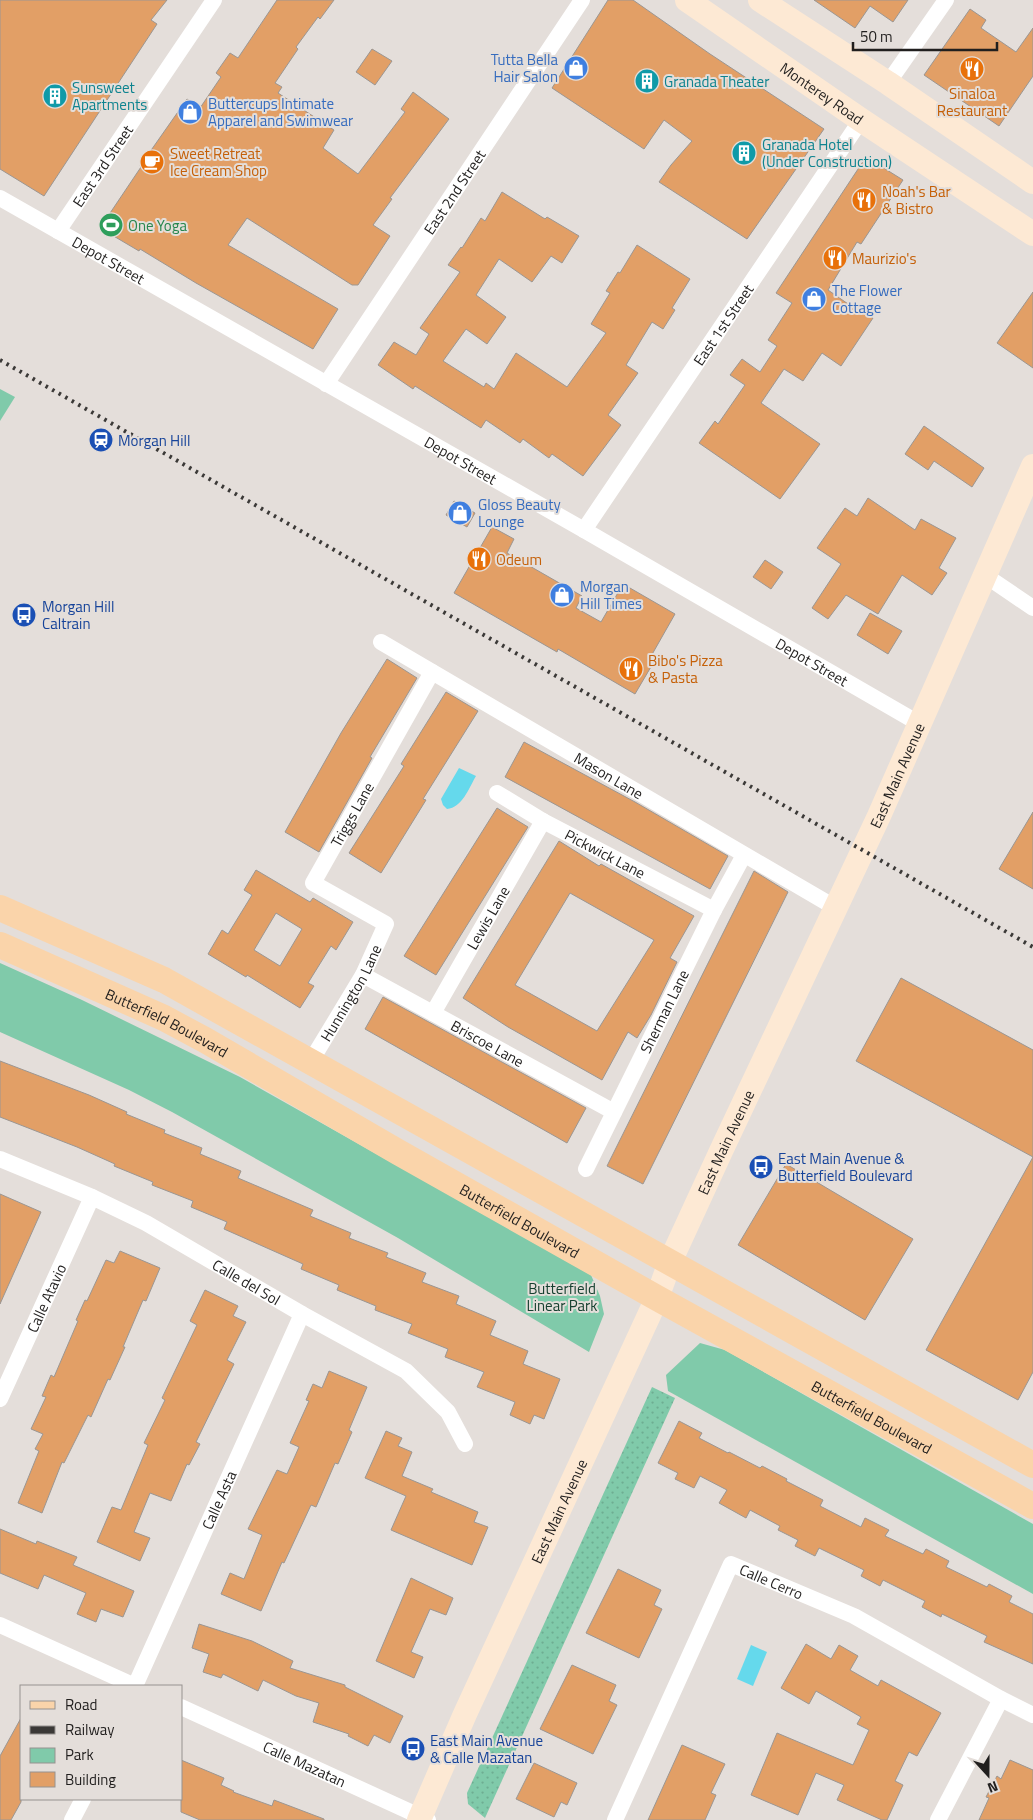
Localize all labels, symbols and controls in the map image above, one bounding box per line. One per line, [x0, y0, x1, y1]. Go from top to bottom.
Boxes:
scale bar [853, 20, 997, 52]
text: 50 m [860, 25, 893, 48]
place label: Tutta Bella Hair Salon [491, 48, 558, 88]
shop icon: Tutta Bella Hair Salon [563, 55, 589, 81]
street label: Monterey Road [776, 56, 868, 130]
restaurant icon: Sinaloa Restaurant [959, 56, 985, 82]
building icon: Granada Theater [634, 68, 660, 94]
place label: Granada Theater [664, 70, 769, 93]
place label: Sunsweet Apartments [72, 76, 147, 116]
place label: Sinaloa Restaurant [937, 82, 1008, 122]
building icon: Sunsweet Apartments [42, 83, 68, 109]
place label: Buttercups Intimate Apparel and Swimwear [208, 92, 353, 132]
shop icon: Buttercups Intimate Apparel and Swimwear [177, 99, 203, 125]
street label: East 3rd Street [66, 119, 139, 211]
place label: Granada Hotel (Under Construction) [762, 133, 892, 173]
building icon: Granada Hotel (Under Construction) [731, 140, 757, 166]
place label: Sweet Retreat Ice Cream Shop [170, 142, 267, 182]
street label: East 2nd Street [417, 144, 491, 239]
cafe icon: Sweet Retreat Ice Cream Shop [139, 149, 165, 175]
place label: Noah's Bar & Bistro [882, 180, 951, 220]
restaurant icon: Noah's Bar & Bistro [851, 187, 877, 213]
sports icon: One Yoga [98, 212, 124, 238]
place label: One Yoga [128, 214, 187, 237]
street label: Depot Street [68, 230, 150, 290]
restaurant icon: Maurizio's [822, 245, 848, 271]
place label: Maurizio's [852, 247, 916, 270]
street label: East 1st Street [687, 278, 759, 370]
place label: The Flower Cottage [832, 279, 902, 319]
shop icon: The Flower Cottage [801, 286, 827, 312]
station icon: Morgan Hill [88, 427, 114, 453]
place label: Morgan Hill [118, 429, 190, 452]
street label: Depot Street [420, 430, 502, 490]
place label: Gloss Beauty Lounge [478, 493, 561, 533]
shop icon: Gloss Beauty Lounge [447, 500, 473, 526]
restaurant icon: Odeum [466, 546, 492, 572]
place label: Odeum [496, 548, 542, 571]
place label: Morgan Hill Times [580, 575, 642, 615]
shop icon: Morgan Hill Times [549, 582, 575, 608]
place label: Morgan Hill Caltrain [42, 595, 114, 635]
bus stop icon: Morgan Hill Caltrain [11, 602, 37, 628]
street label: Depot Street [771, 632, 853, 692]
place label: Bibo's Pizza & Pasta [648, 649, 723, 689]
restaurant icon: Bibo's Pizza & Pasta [618, 656, 644, 682]
street label: East Main Avenue [863, 719, 930, 832]
street label: Mason Lane [570, 746, 648, 805]
street label: Triggs Lane [324, 778, 379, 851]
street label: Pickwick Lane [561, 823, 650, 884]
street label: Lewis Lane [460, 881, 515, 954]
street label: Hunnington Lane [314, 941, 387, 1046]
street label: Sherman Lane [634, 965, 694, 1057]
street label: Butterfield Boulevard [102, 982, 233, 1063]
street label: Briscoe Lane [447, 1014, 528, 1072]
street label: East Main Avenue [691, 1086, 760, 1198]
place label: East Main Avenue & Butterfield Boulevard [778, 1147, 913, 1187]
bus stop icon: East Main Avenue & Butterfield Boulevard [748, 1154, 774, 1180]
street label: Butterfield Boulevard [455, 1178, 584, 1264]
street label: Calle del Sol [208, 1253, 285, 1311]
street label: Calle Atavio [20, 1260, 72, 1336]
park label: Butterfield Linear Park [527, 1277, 597, 1317]
street label: Butterfield Boulevard [807, 1374, 936, 1460]
street label: East Main Avenue [524, 1455, 593, 1567]
street label: Calle Asta [195, 1466, 242, 1533]
street label: Calle Cerro [736, 1557, 807, 1605]
legend [20, 1685, 182, 1800]
text: Road [65, 1693, 97, 1716]
text: Railway [65, 1718, 115, 1741]
place label: East Main Avenue & Calle Mazatan [430, 1729, 543, 1769]
street label: Calle Mazatan [259, 1735, 350, 1793]
bus stop icon: East Main Avenue & Calle Mazatan [400, 1736, 426, 1762]
text: Park [65, 1743, 94, 1766]
north arrow [963, 1750, 1013, 1800]
text: Building [65, 1768, 116, 1791]
text: N [985, 1776, 1001, 1799]

